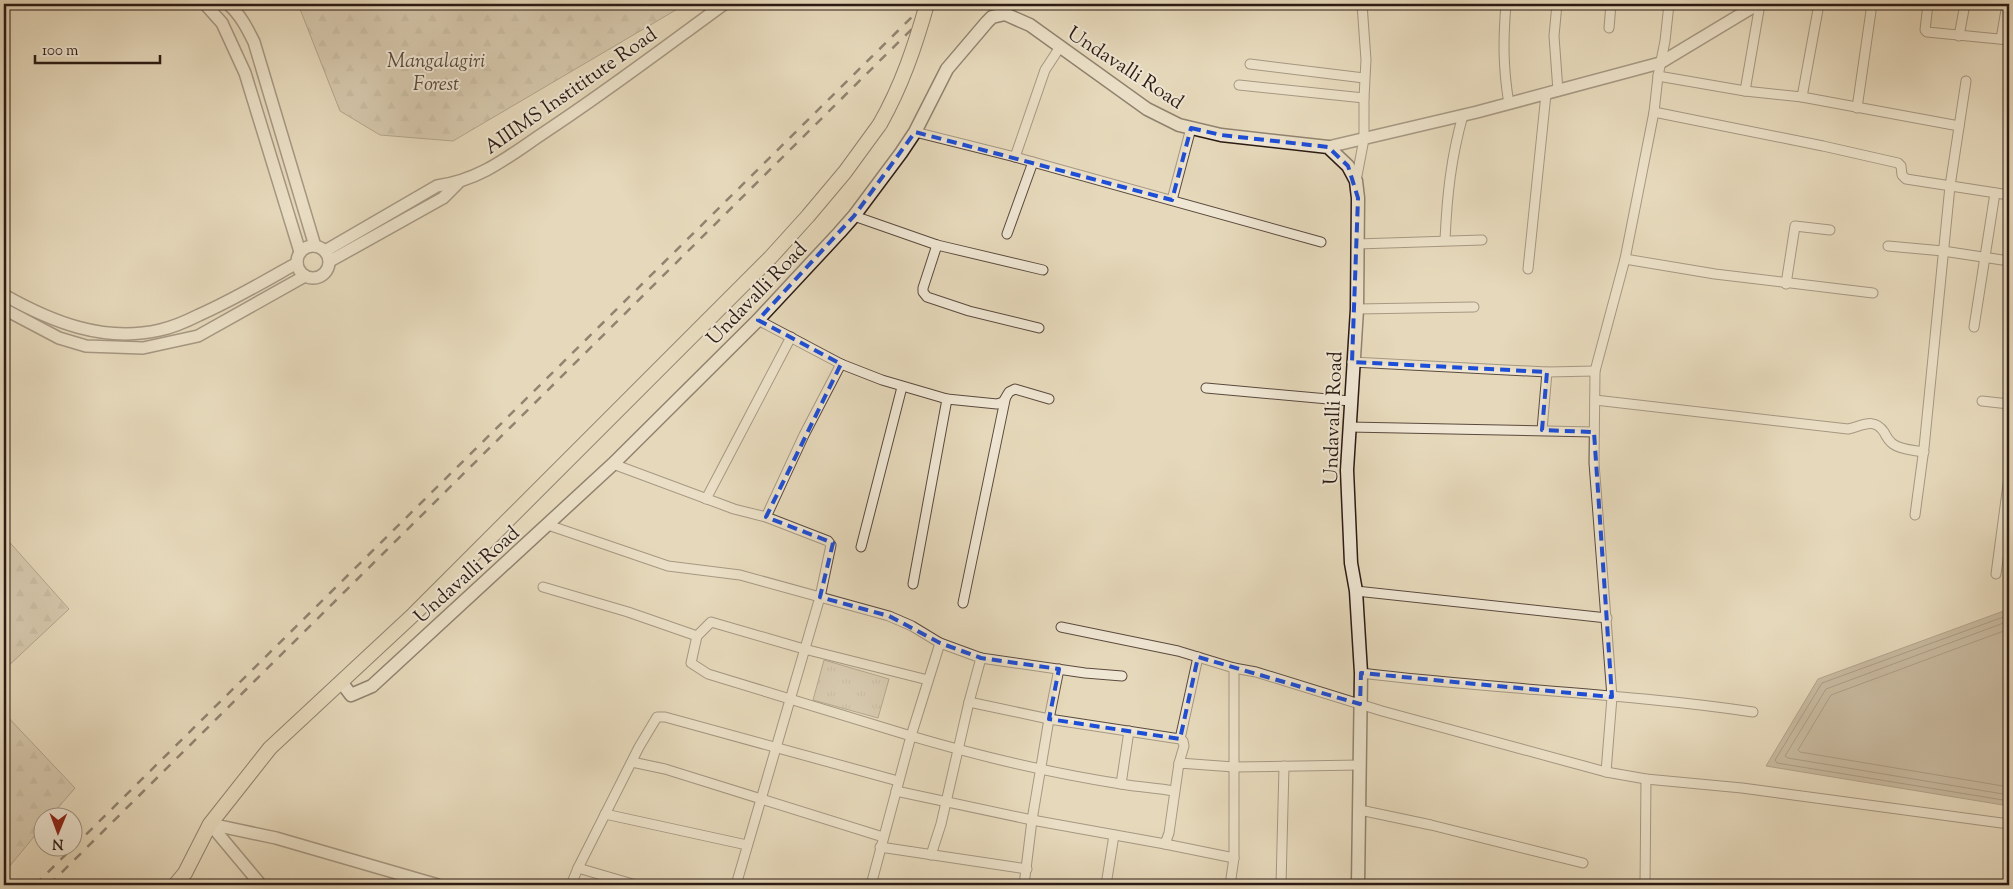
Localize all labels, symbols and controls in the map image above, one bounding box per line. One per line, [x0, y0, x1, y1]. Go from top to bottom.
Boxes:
street label: Undavalli Road [1061, 20, 1189, 118]
street label: AIIIMS Instititute Road [479, 21, 664, 163]
scale bar [35, 32, 160, 64]
text: 100 m [42, 41, 79, 62]
park label: Mangalagiri Forest [387, 48, 485, 100]
street label: Undavalli Road [701, 237, 815, 353]
street label: Undavalli Road [1318, 351, 1351, 486]
street label: Undavalli Road [408, 520, 527, 631]
north arrow [32, 806, 82, 856]
text: N [52, 833, 64, 853]

